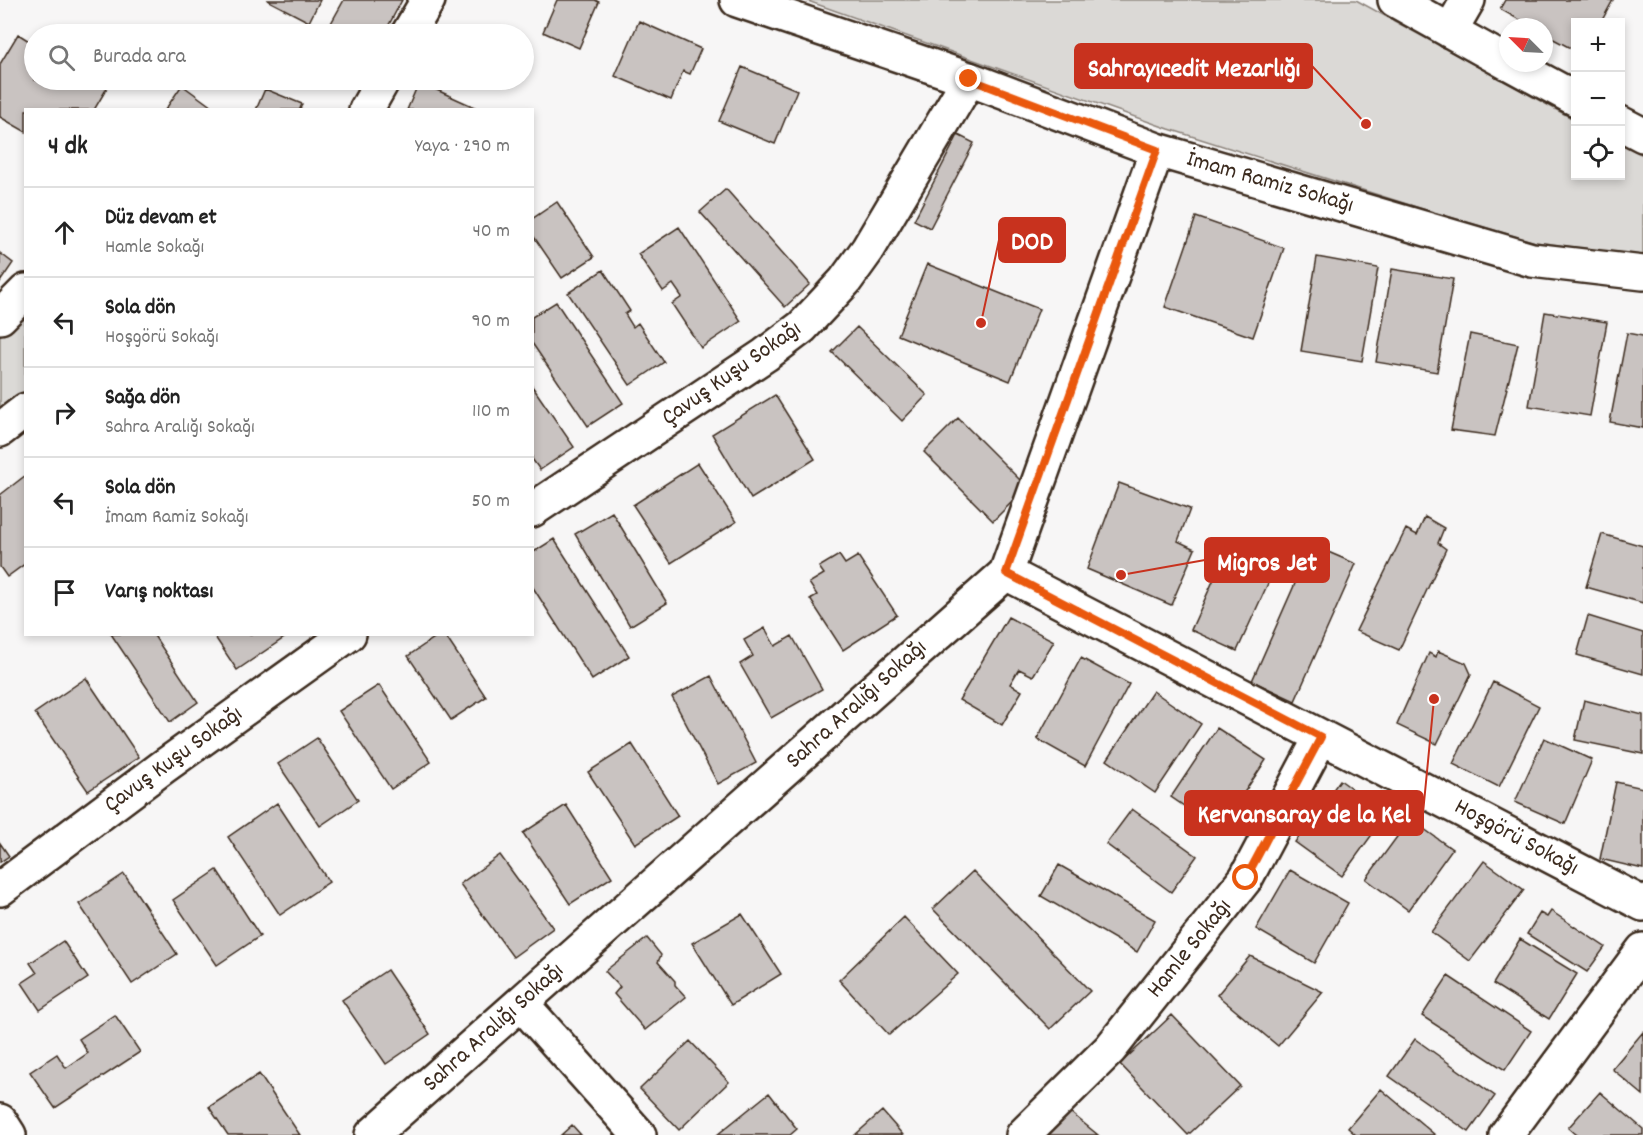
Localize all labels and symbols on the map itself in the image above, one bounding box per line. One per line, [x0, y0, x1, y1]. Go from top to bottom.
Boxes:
north arrow [1499, 18, 1553, 72]
callout: Sahrayıcedit Mezarlığı [1075, 44, 1312, 88]
text: Sahrayıcedit Mezarlığı [1088, 52, 1300, 89]
route end [955, 65, 981, 91]
street label: İmam Ramiz Sokağı [1183, 143, 1357, 223]
callout: DOD [999, 218, 1065, 262]
text: DOD [1011, 225, 1053, 262]
street label: Çavuş Kuşu Sokağı [655, 313, 809, 435]
callout: Migros Jet [1205, 538, 1329, 582]
text: Migros Jet [1217, 546, 1317, 583]
street label: Sahra Aralığı Sokağı [779, 632, 935, 778]
street label: Çavuş Kuşu Sokağı [98, 698, 250, 822]
callout: Kervansaray de la Kel [1185, 791, 1423, 835]
street label: Hoşgörü Sokağı [1448, 791, 1584, 885]
text: Kervansaray de la Kel [1197, 798, 1411, 835]
route start [1232, 864, 1258, 890]
street label: Hamle Sokağı [1139, 892, 1241, 1006]
street label: Sahra Aralığı Sokağı [416, 955, 572, 1101]

